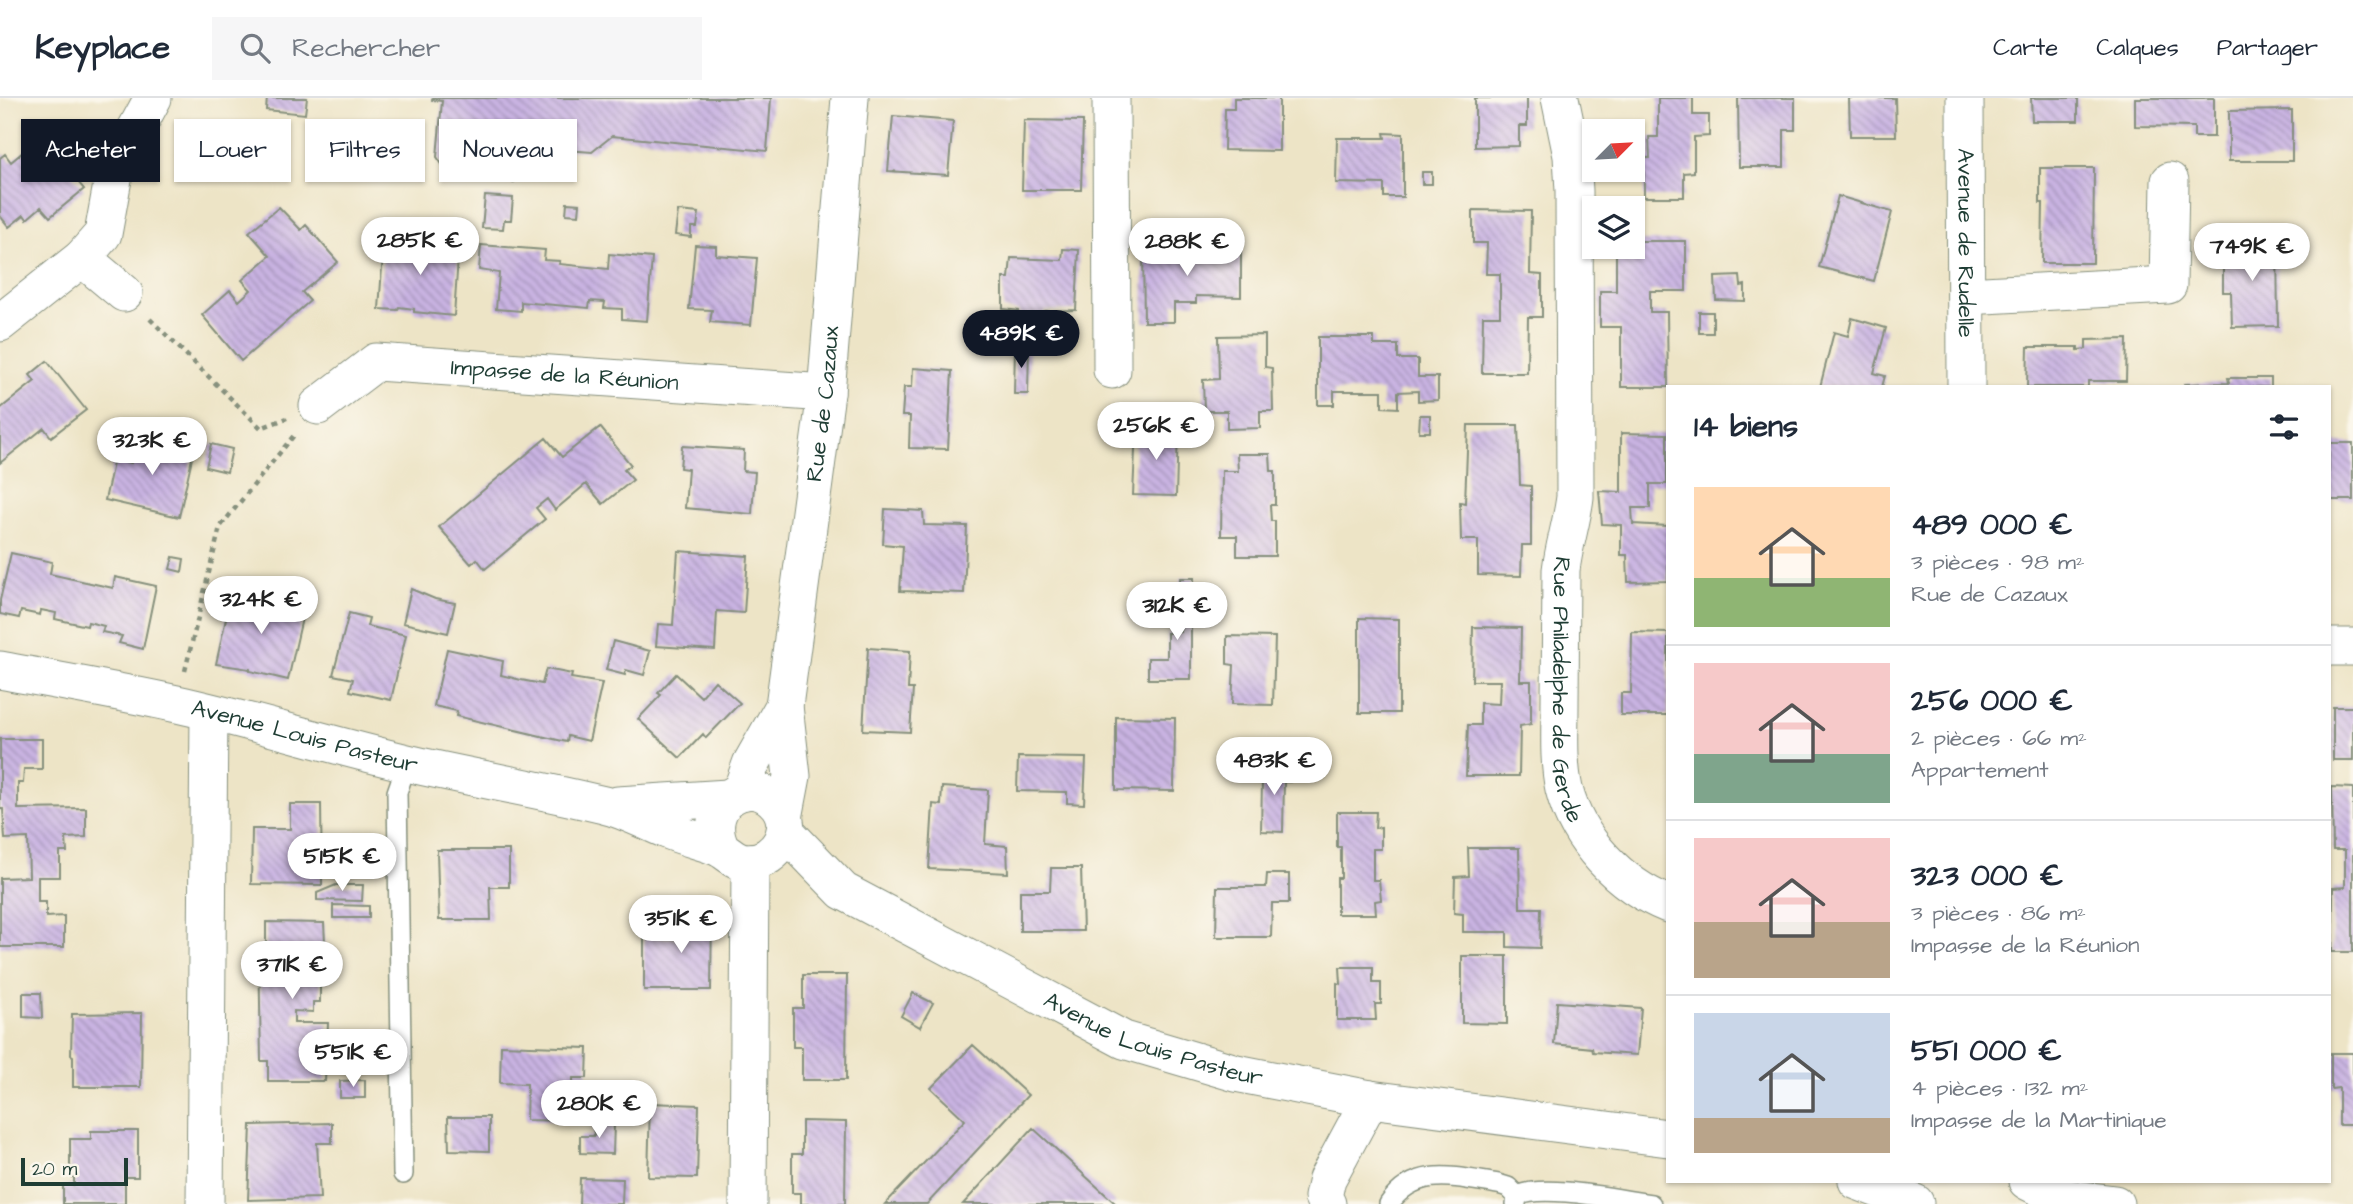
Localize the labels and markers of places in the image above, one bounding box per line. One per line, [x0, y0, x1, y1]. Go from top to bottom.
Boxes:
pin: 285K € [363, 218, 477, 277]
pin: 288K € [1130, 218, 1244, 278]
pin: 749K € [2195, 223, 2309, 283]
pin: 489K € [964, 310, 1078, 370]
pin: 256K € [1099, 402, 1213, 462]
pin: 323K € [95, 418, 209, 477]
pin: 324K € [204, 576, 318, 636]
pin: 312K € [1120, 582, 1234, 642]
pin: 483K € [1217, 738, 1331, 797]
pin: 515K € [285, 834, 399, 893]
pin: 351K € [624, 896, 738, 955]
pin: 371K € [235, 942, 349, 1001]
pin: 551K € [296, 1030, 410, 1089]
pin: 280K € [542, 1080, 656, 1140]

